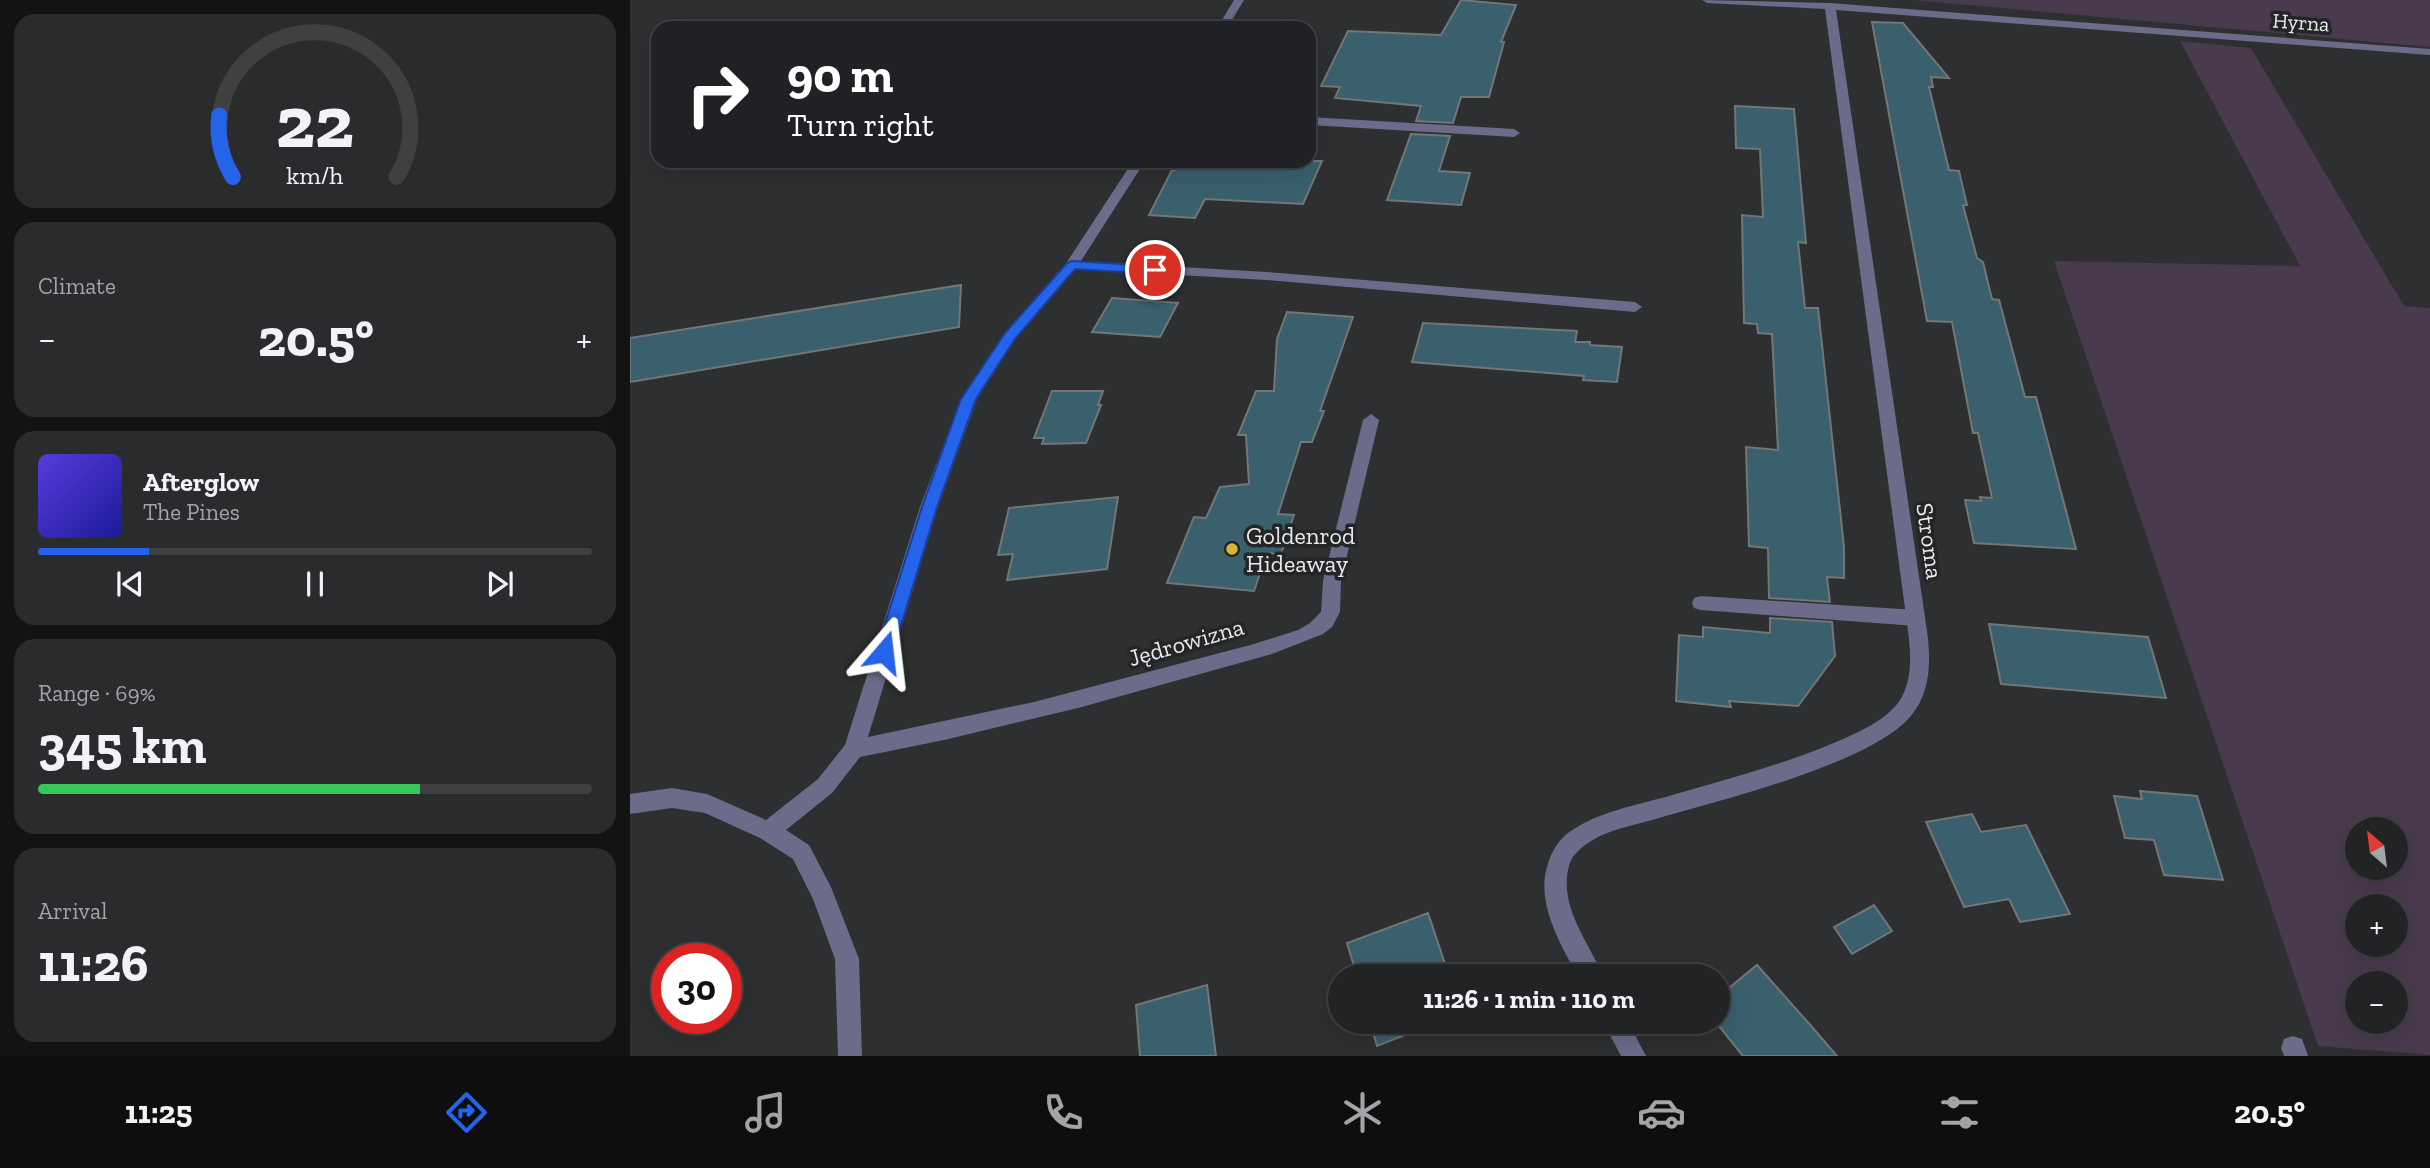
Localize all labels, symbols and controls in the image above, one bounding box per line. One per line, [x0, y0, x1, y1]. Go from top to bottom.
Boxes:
street label: Hyrna [2272, 8, 2330, 36]
text: 90 m [787, 46, 894, 105]
icon: right [672, 49, 763, 140]
text: 22 [276, 79, 354, 167]
text: Turn right [787, 106, 934, 144]
text: km/h [286, 160, 344, 190]
pin [1125, 240, 1185, 300]
icon: arrive [1136, 251, 1174, 289]
text: Climate [38, 272, 116, 300]
text: 20.5° [258, 307, 374, 369]
text: − [38, 316, 56, 362]
text: + [576, 316, 592, 362]
text: Afterglow [143, 466, 259, 498]
text: The Pines [143, 498, 240, 526]
street label: Stroma [1910, 501, 1950, 581]
place label: Goldenrod Hideaway [1246, 521, 1355, 578]
marker: Goldenrod Hideaway [1224, 541, 1240, 557]
icon: previous [111, 565, 149, 603]
icon: pause [296, 565, 334, 603]
icon: next [481, 565, 519, 603]
street label: Jędrowizna [1125, 612, 1247, 672]
position arrow [847, 615, 921, 689]
text: Range · 69% [38, 679, 156, 707]
text: 345 km [38, 714, 207, 776]
north arrow [2345, 817, 2408, 880]
map controls [2345, 817, 2408, 1034]
button: + [2345, 894, 2408, 957]
text: Arrival [38, 897, 107, 925]
text: 11:26 [38, 932, 149, 994]
speed limit sign: 30 [651, 943, 742, 1034]
button: − [2345, 971, 2408, 1034]
text: 11:26 · 1 min · 110 m [1423, 983, 1635, 1015]
icon: directions [442, 1088, 491, 1137]
icon: music [741, 1088, 790, 1137]
icon: phone [1039, 1088, 1088, 1137]
icon: climate [1338, 1088, 1387, 1137]
icon: car [1637, 1088, 1686, 1137]
icon: filters [1935, 1088, 1984, 1137]
text: 11:25 [125, 1093, 193, 1131]
text: 20.5° [2234, 1093, 2305, 1131]

